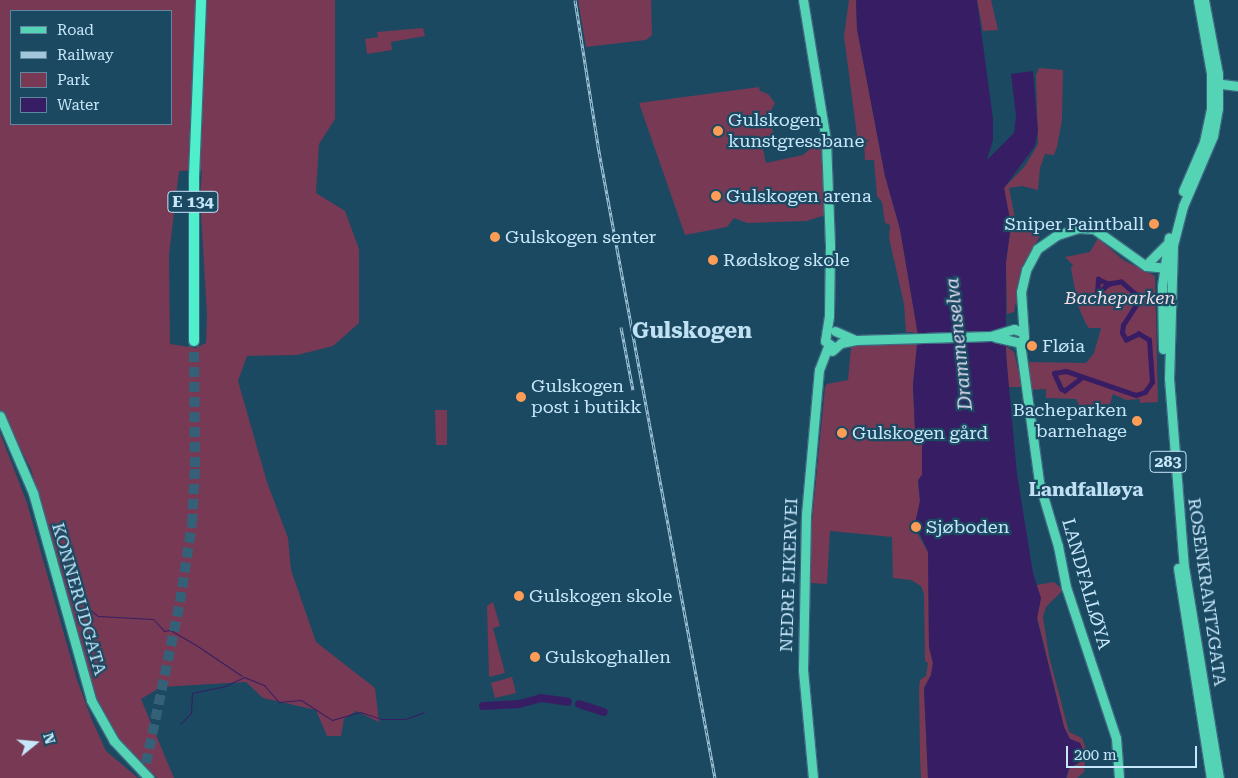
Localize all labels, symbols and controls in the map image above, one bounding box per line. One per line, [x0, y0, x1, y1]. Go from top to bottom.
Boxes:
legend [10, 10, 172, 125]
text: Road [57, 21, 94, 39]
text: Railway [57, 46, 114, 64]
text: Park [57, 71, 90, 89]
text: Water [57, 96, 99, 114]
place label: Gulskogen kunstgressbane [728, 110, 864, 152]
marker: Gulskogen kunstgressbane [712, 125, 724, 137]
place label: Gulskogen arena [726, 185, 872, 207]
road number: E 134 [167, 188, 219, 216]
marker: Gulskogen arena [710, 190, 722, 202]
place label: Sniper Paintball [1005, 213, 1144, 235]
marker: Sniper Paintball [1148, 218, 1160, 230]
place label: Gulskogen senter [505, 226, 656, 248]
marker: Gulskogen senter [489, 231, 501, 243]
place label: Rødskog skole [723, 249, 850, 271]
marker: Rødskog skole [707, 254, 719, 266]
water label: Drammenselva [941, 277, 977, 411]
park label: Bacheparken [1065, 287, 1175, 309]
district label: Gulskogen [632, 318, 752, 344]
place label: Fløia [1042, 335, 1085, 357]
marker: Fløia [1026, 340, 1038, 352]
place label: Gulskogen post i butikk [531, 376, 642, 418]
marker: Gulskogen post i butikk [515, 391, 527, 403]
place label: Bacheparken barnehage [1013, 400, 1127, 442]
marker: Bacheparken barnehage [1131, 415, 1143, 427]
place label: Gulskogen gård [852, 422, 988, 444]
marker: Gulskogen gård [836, 427, 848, 439]
road number: 283 [1149, 448, 1187, 476]
district label: Landfalløya [1029, 479, 1143, 501]
street label: NEDRE EIKERVEI [776, 497, 802, 653]
street label: ROSENKRANTZGATA [1183, 497, 1231, 687]
place label: Sjøboden [926, 516, 1009, 538]
street label: LANDFALLØYA [1057, 516, 1115, 652]
street label: KONNERUDGATA [47, 520, 111, 678]
marker: Sjøboden [910, 521, 922, 533]
place label: Gulskogen skole [529, 585, 672, 607]
marker: Gulskogen skole [513, 590, 525, 602]
place label: Gulskoghallen [545, 646, 671, 668]
marker: Gulskoghallen [529, 651, 541, 663]
north arrow [10, 718, 60, 768]
text: N [40, 731, 59, 746]
scale bar [1068, 736, 1199, 768]
text: 200 m [1074, 746, 1117, 764]

